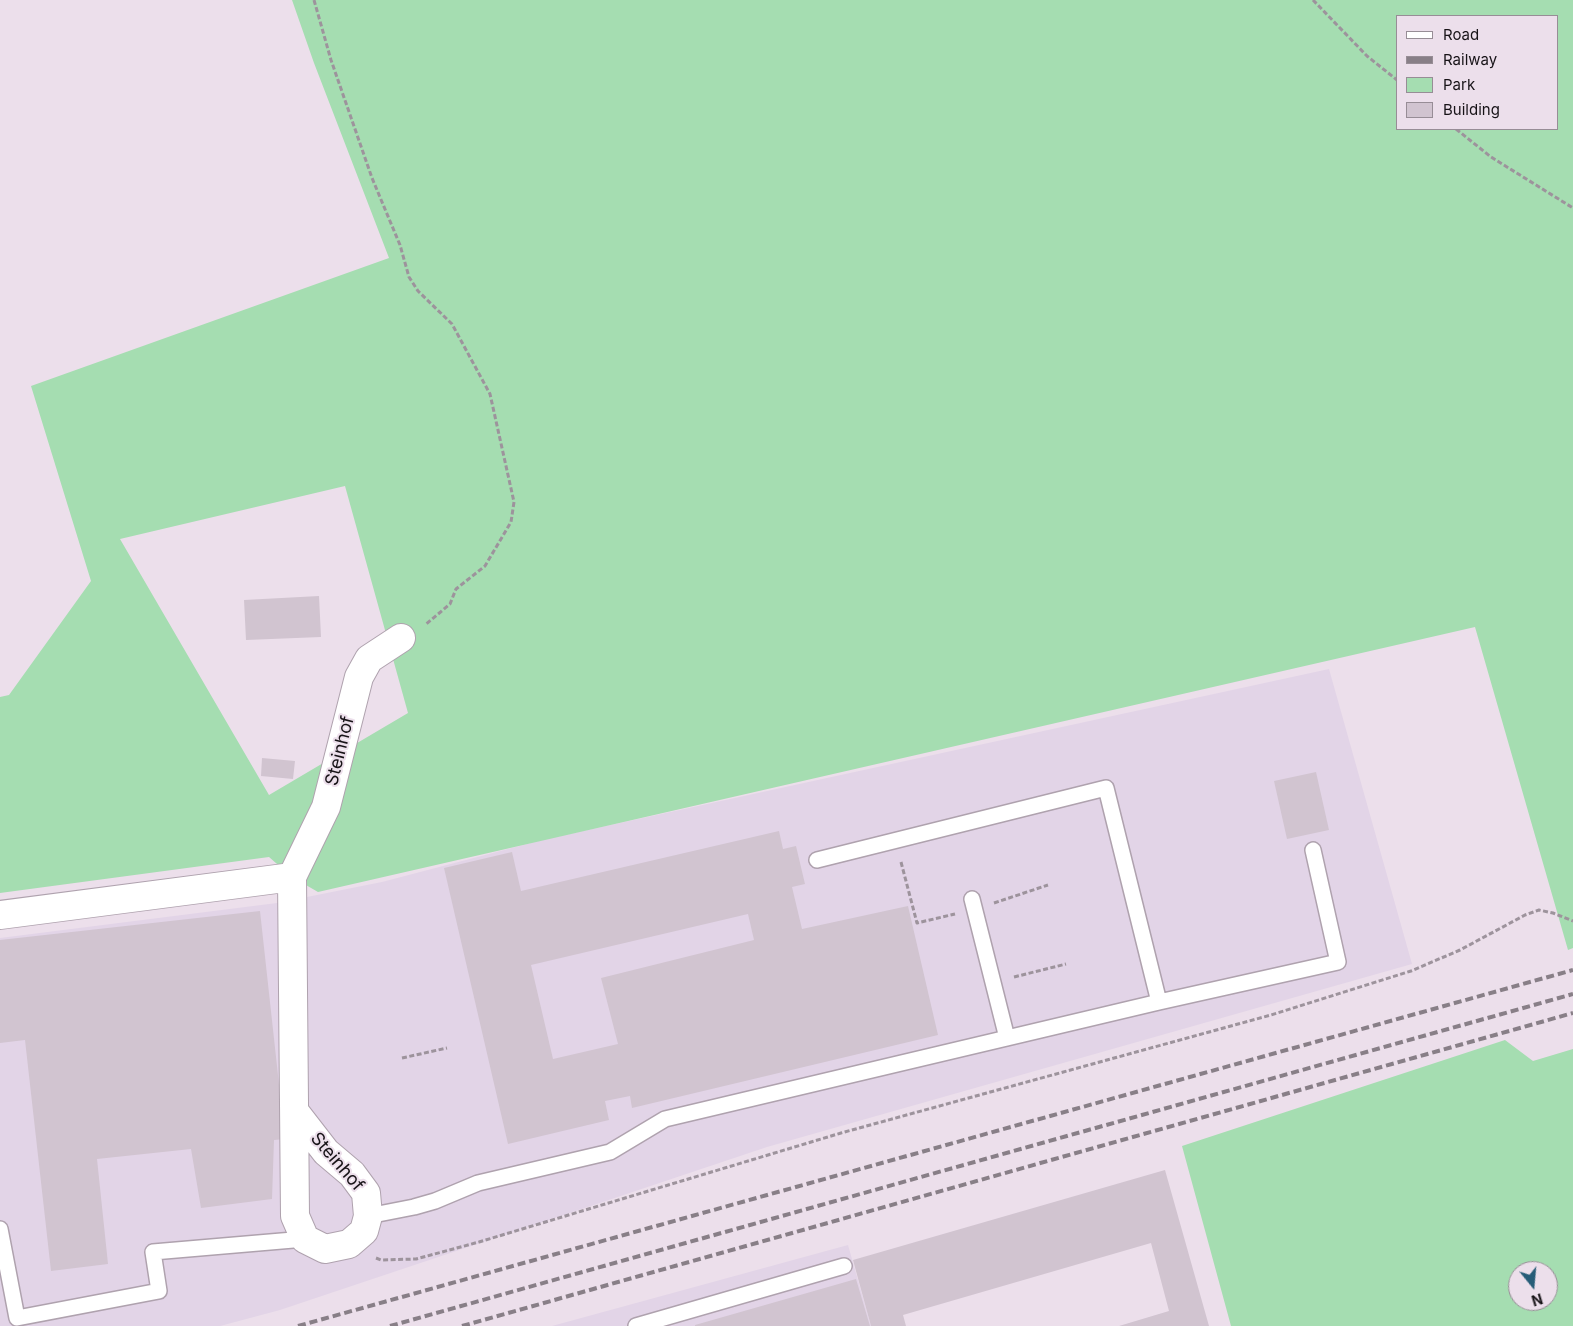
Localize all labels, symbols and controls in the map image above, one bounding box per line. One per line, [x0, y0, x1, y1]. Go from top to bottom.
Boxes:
legend [1396, 15, 1558, 130]
text: Road [1443, 25, 1479, 44]
text: Railway [1443, 50, 1497, 69]
text: Park [1443, 75, 1475, 94]
text: Building [1443, 100, 1500, 119]
street label: Steinhof [321, 714, 359, 788]
street label: Steinhof [306, 1128, 368, 1196]
north arrow [1508, 1261, 1558, 1311]
text: N [1530, 1290, 1545, 1310]

